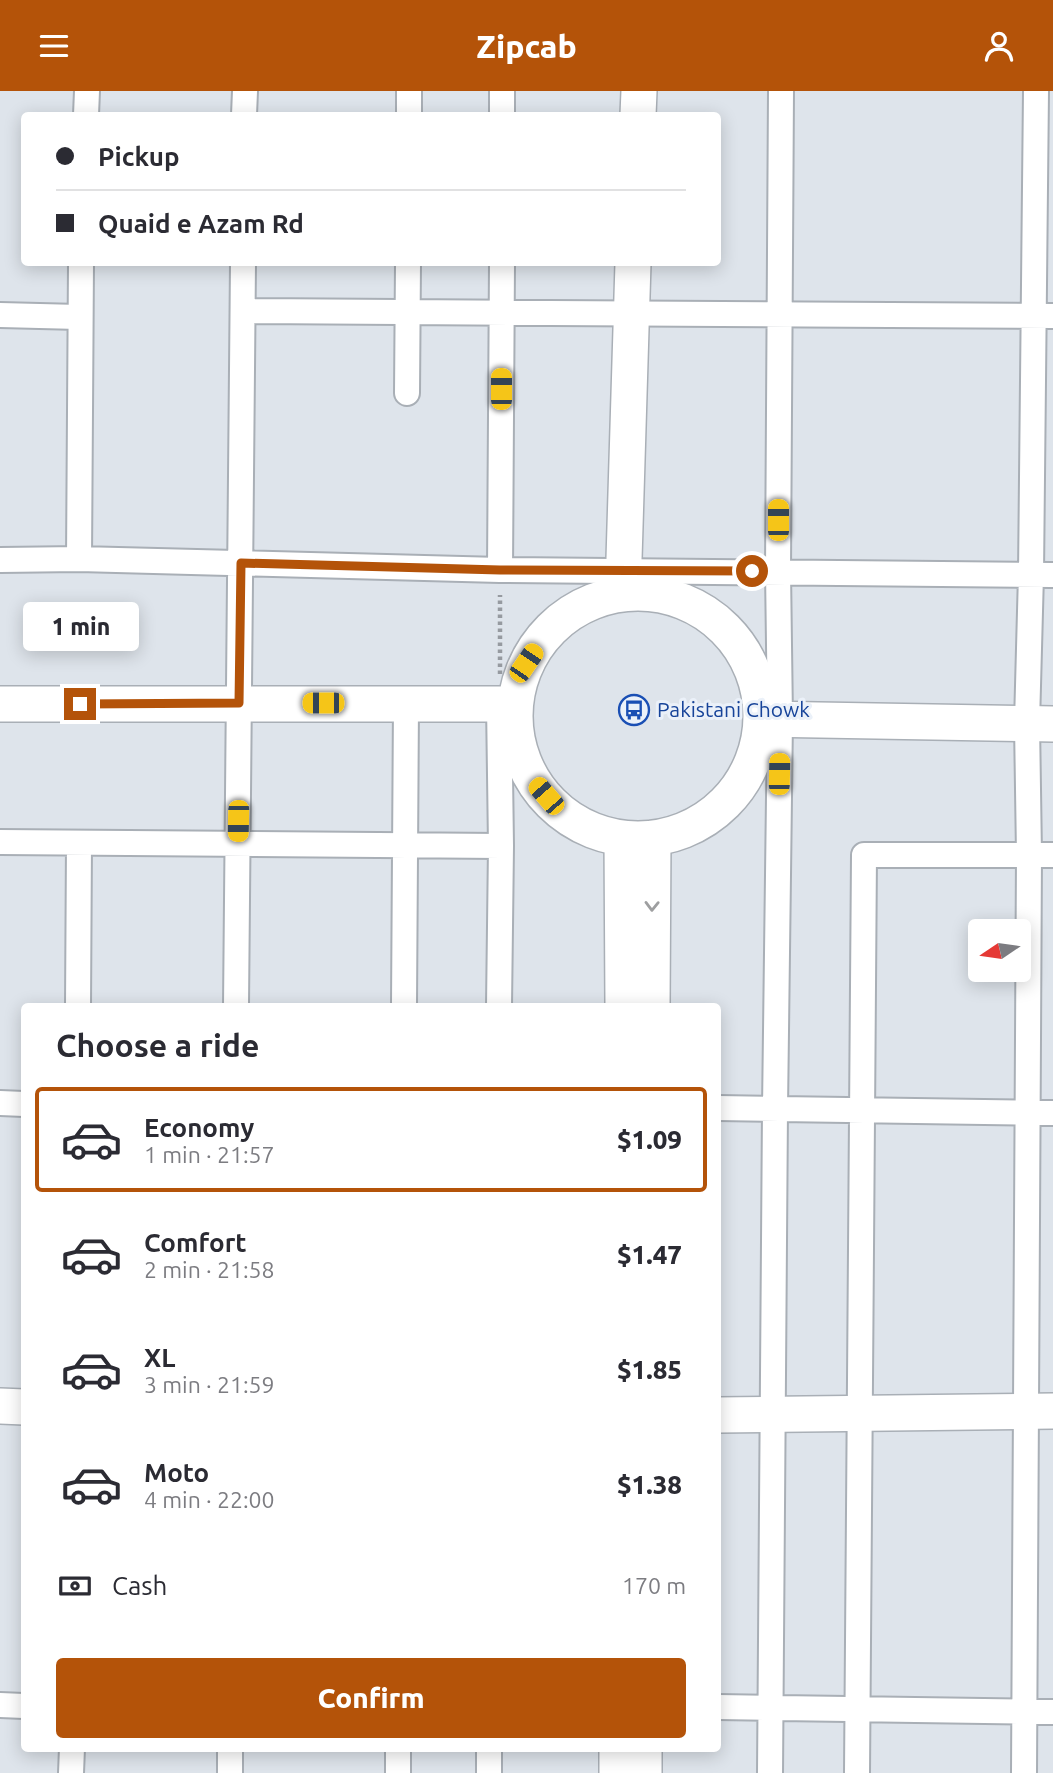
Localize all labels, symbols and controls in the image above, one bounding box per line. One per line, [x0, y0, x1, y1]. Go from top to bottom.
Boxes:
icon: menu [35, 27, 73, 65]
icon: person [980, 27, 1018, 65]
text: Zipcab [476, 28, 577, 64]
text: Pickup [98, 142, 180, 171]
text: Quaid e Azam Rd [98, 209, 304, 238]
car [491, 368, 512, 410]
car [768, 499, 789, 541]
route start [736, 555, 768, 587]
callout: 1 min [22, 603, 138, 651]
text: 1 min [52, 614, 110, 639]
car [506, 640, 547, 686]
route end [64, 688, 96, 720]
car [303, 693, 345, 714]
bus stop icon: Pakistani Chowk [617, 693, 651, 727]
place label: Pakistani Chowk [657, 697, 810, 721]
car [769, 753, 790, 795]
car [525, 773, 568, 819]
car [228, 800, 249, 842]
one-way arrow [645, 901, 660, 912]
north arrow [968, 919, 1031, 982]
map controls [968, 919, 1031, 982]
text: Choose a ride [56, 1027, 259, 1063]
icon: car [60, 1108, 123, 1171]
text: Economy [144, 1113, 254, 1142]
text: $1.09 [617, 1125, 682, 1154]
text: 1 min · 21:57 [144, 1142, 275, 1167]
icon: car [60, 1223, 123, 1286]
text: Comfort [144, 1228, 247, 1257]
text: $1.47 [617, 1240, 682, 1269]
text: 2 min · 21:58 [144, 1257, 275, 1282]
icon: car [60, 1338, 123, 1401]
text: XL [144, 1343, 175, 1372]
text: $1.85 [617, 1355, 682, 1384]
text: 3 min · 21:59 [144, 1372, 275, 1397]
icon: car [60, 1453, 123, 1516]
text: Moto [144, 1458, 209, 1487]
text: $1.38 [617, 1470, 682, 1499]
text: 4 min · 22:00 [144, 1487, 275, 1512]
icon: cash [56, 1567, 94, 1605]
text: Cash [112, 1571, 167, 1600]
text: 170 m [622, 1573, 686, 1598]
button: Confirm [56, 1658, 686, 1738]

